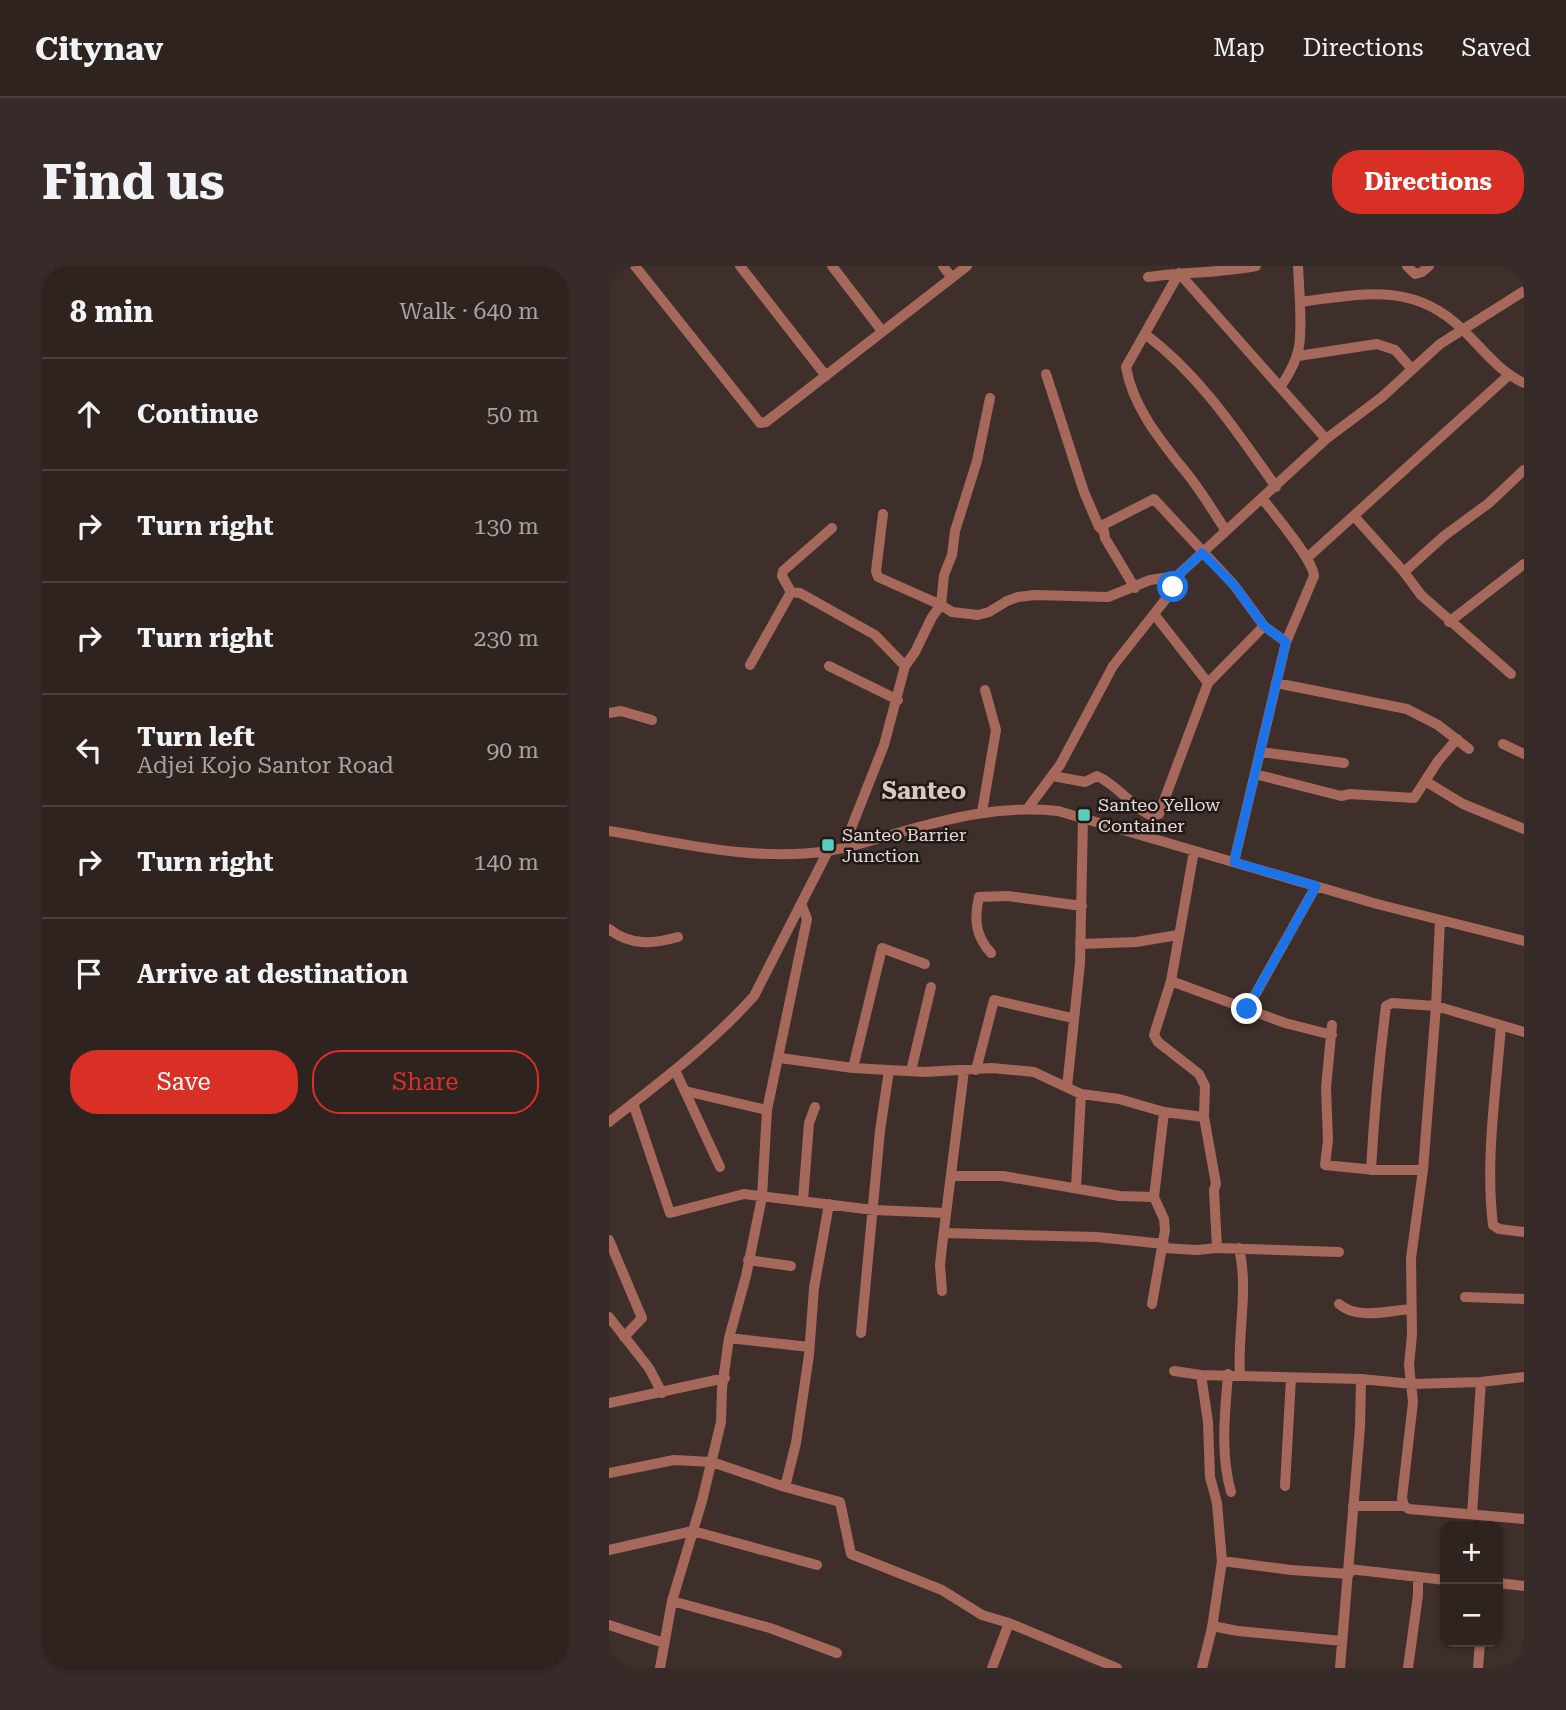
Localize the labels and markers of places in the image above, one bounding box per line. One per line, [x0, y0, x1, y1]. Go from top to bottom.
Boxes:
place label: Santeo Yellow Container [1098, 794, 1220, 836]
marker: Santeo Yellow Container [1076, 807, 1092, 823]
place label: Santeo Barrier Junction [842, 824, 966, 866]
marker: Santeo Barrier Junction [820, 837, 836, 853]

